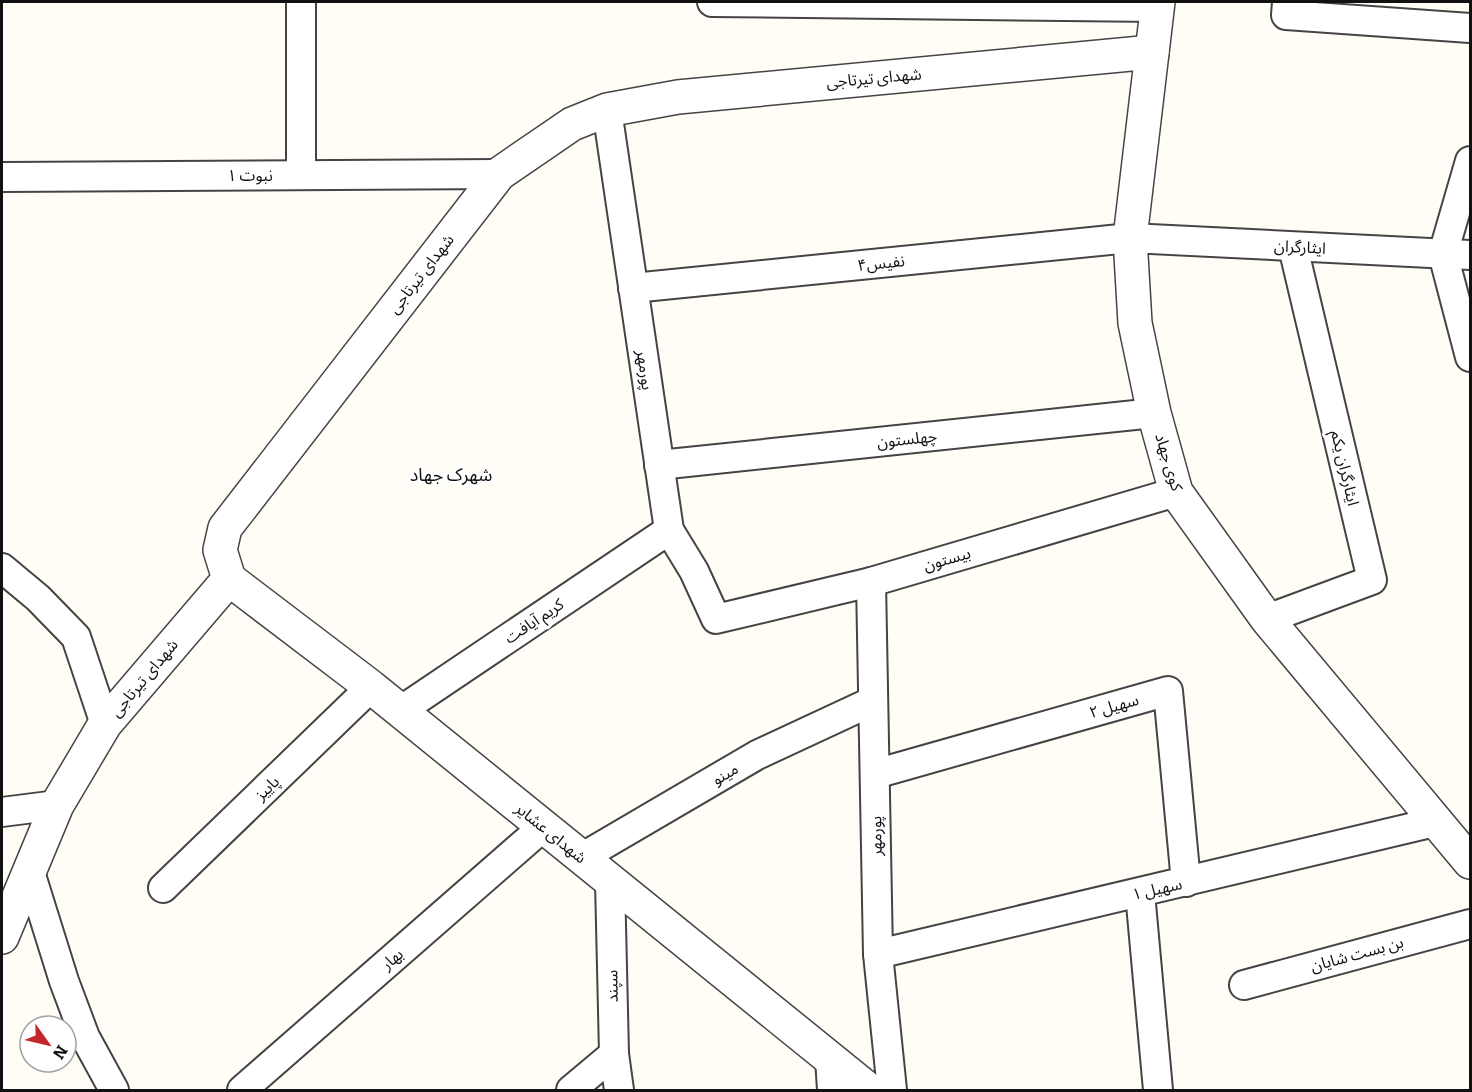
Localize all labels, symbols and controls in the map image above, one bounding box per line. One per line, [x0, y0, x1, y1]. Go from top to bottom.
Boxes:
street label: شهدای تیرتاجی [826, 64, 922, 92]
street label: نبوت ۱ [227, 166, 273, 185]
street label: شهدای تیرتاجی [384, 230, 458, 318]
street label: ایثارگران [1274, 236, 1326, 258]
street label: نفیس۴ [856, 251, 906, 275]
street label: پورمهر [632, 348, 657, 391]
street label: چهلستون [876, 426, 938, 453]
street label: ایثارگران یکم [1324, 428, 1363, 508]
street label: کوی جهاد [1151, 431, 1187, 494]
district label: شهرک جهاد [410, 464, 492, 486]
street label: بیستون [921, 543, 973, 575]
street label: کریم آیافت [501, 594, 569, 650]
street label: شهدای تیرتاجی [106, 635, 182, 721]
street label: سهیل ۲ [1087, 690, 1141, 722]
street label: مینو [708, 759, 742, 789]
street label: پاییز [250, 772, 284, 806]
street label: شهدای عشایر [511, 798, 590, 867]
street label: پورمهر [866, 816, 887, 857]
street label: سهیل ۱ [1130, 874, 1184, 904]
street label: بن بست شایان [1308, 932, 1406, 976]
street label: بهار [376, 944, 407, 974]
street label: سپند [602, 970, 623, 1002]
north arrow [18, 1014, 78, 1074]
text: N [49, 1042, 71, 1063]

